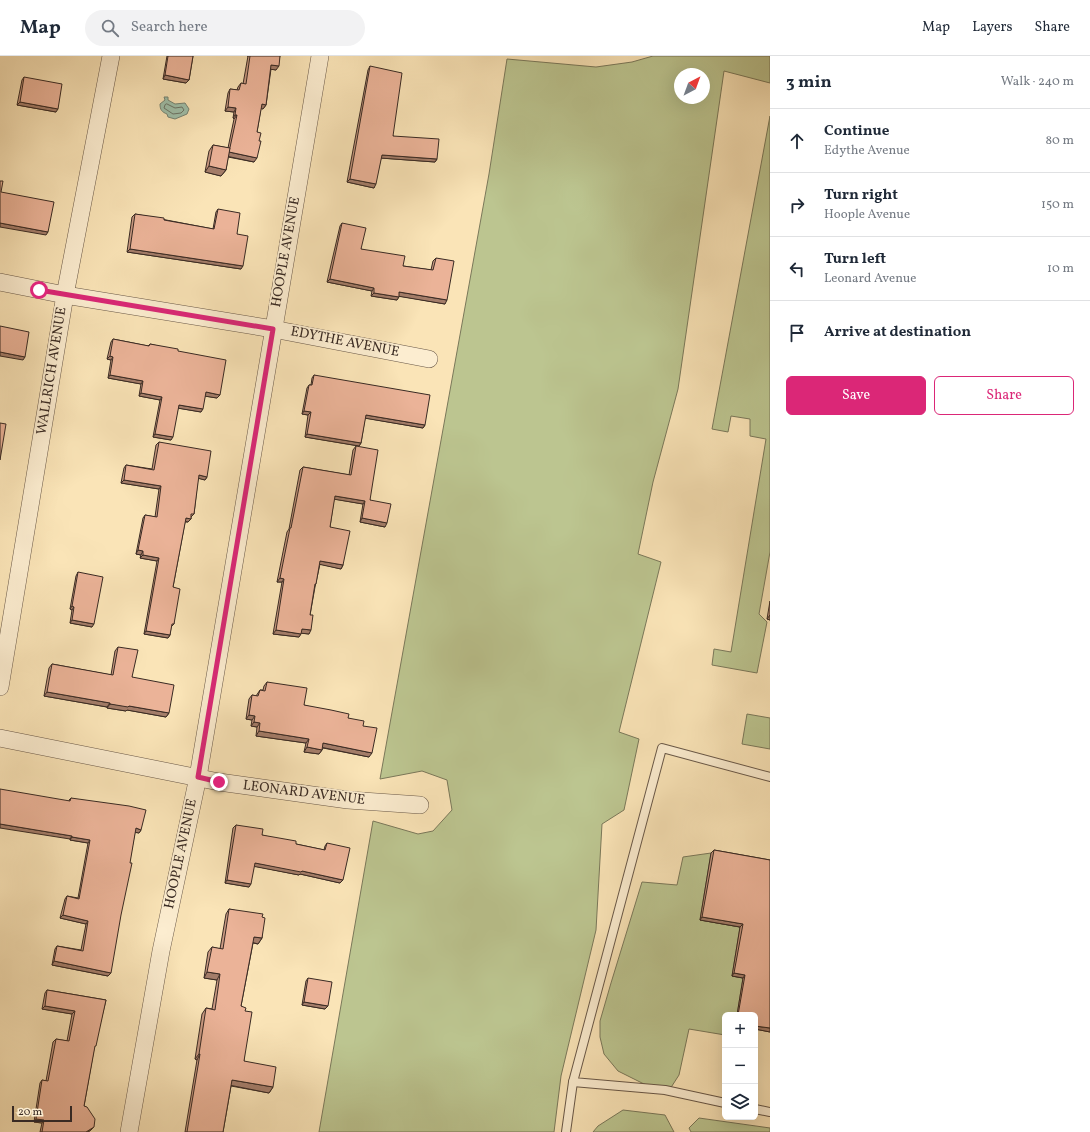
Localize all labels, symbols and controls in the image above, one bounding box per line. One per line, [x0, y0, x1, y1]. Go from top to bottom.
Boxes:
search box [85, 10, 365, 46]
text: Map [20, 15, 61, 41]
icon: search [99, 17, 121, 39]
text: Search here [131, 17, 208, 38]
text: Map [922, 18, 950, 37]
text: Layers [972, 18, 1012, 37]
text: Share [1034, 18, 1070, 37]
north arrow [674, 68, 710, 104]
text: 3 min [786, 71, 832, 94]
text: Walk · 240 m [1001, 73, 1074, 91]
text: Continue [824, 121, 889, 142]
icon: ahead [786, 130, 808, 152]
text: 80 m [1045, 132, 1074, 150]
text: Edythe Avenue [824, 142, 910, 160]
text: Turn right [824, 185, 898, 206]
icon: right [786, 194, 808, 216]
street label: HOOPLE AVENUE [267, 195, 305, 309]
text: 150 m [1041, 196, 1074, 214]
text: Hoople Avenue [824, 206, 910, 224]
text: Turn left [824, 249, 886, 270]
icon: left [786, 258, 808, 280]
text: 10 m [1047, 260, 1074, 278]
text: Leonard Avenue [824, 270, 917, 288]
route start [30, 281, 48, 299]
street label: WALLRICH AVENUE [33, 306, 71, 436]
street label: EDYTHE AVENUE [289, 322, 401, 362]
icon: arrive [786, 322, 808, 344]
text: Arrive at destination [824, 322, 971, 343]
button: Save [786, 376, 926, 415]
button: Share [934, 376, 1074, 415]
route end [210, 773, 228, 791]
street label: LEONARD AVENUE [242, 776, 366, 810]
street label: HOOPLE AVENUE [160, 797, 202, 911]
map controls [722, 1012, 758, 1120]
button: + [722, 1012, 758, 1048]
button: − [722, 1048, 758, 1084]
button: layers [722, 1084, 758, 1120]
scale bar [12, 1104, 72, 1123]
text: 20 m [18, 1105, 42, 1120]

